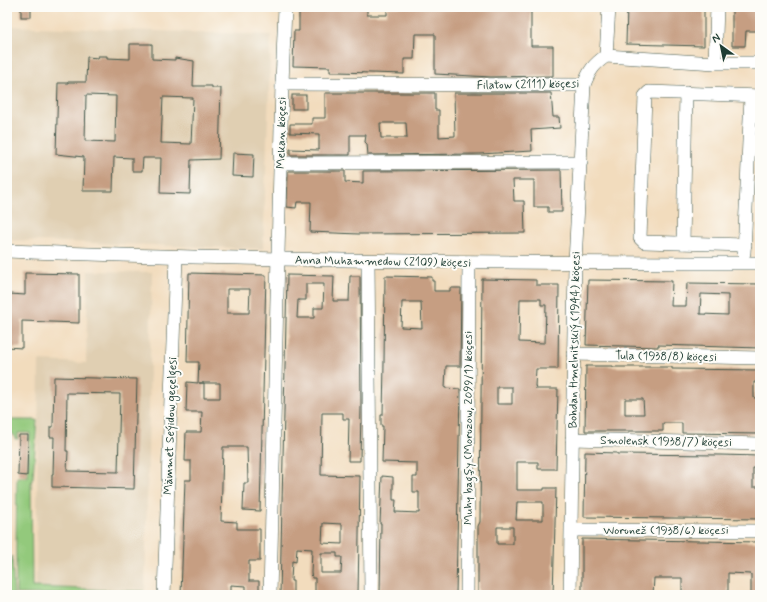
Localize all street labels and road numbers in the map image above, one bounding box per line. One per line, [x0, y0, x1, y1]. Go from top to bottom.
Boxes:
street label: Filatow (2111) köçesi [477, 76, 579, 94]
street label: Mekan köçesi [273, 97, 291, 169]
street label: Bohdan Hmelnitskiý (1944) köçesi [565, 251, 585, 429]
street label: Anna Muhammedow (2109) köçesi [295, 252, 471, 272]
street label: Muhy bagşy (Morozow, 2099/1) köçesi [461, 331, 478, 525]
street label: Tula (1938/8) köçesi [615, 348, 717, 366]
street label: Mämmet Seýidow geçelgesi [161, 357, 182, 495]
street label: Smolensk (1938/7) köçesi [600, 433, 732, 451]
street label: Woronež (1938/6) köçesi [603, 523, 729, 539]

